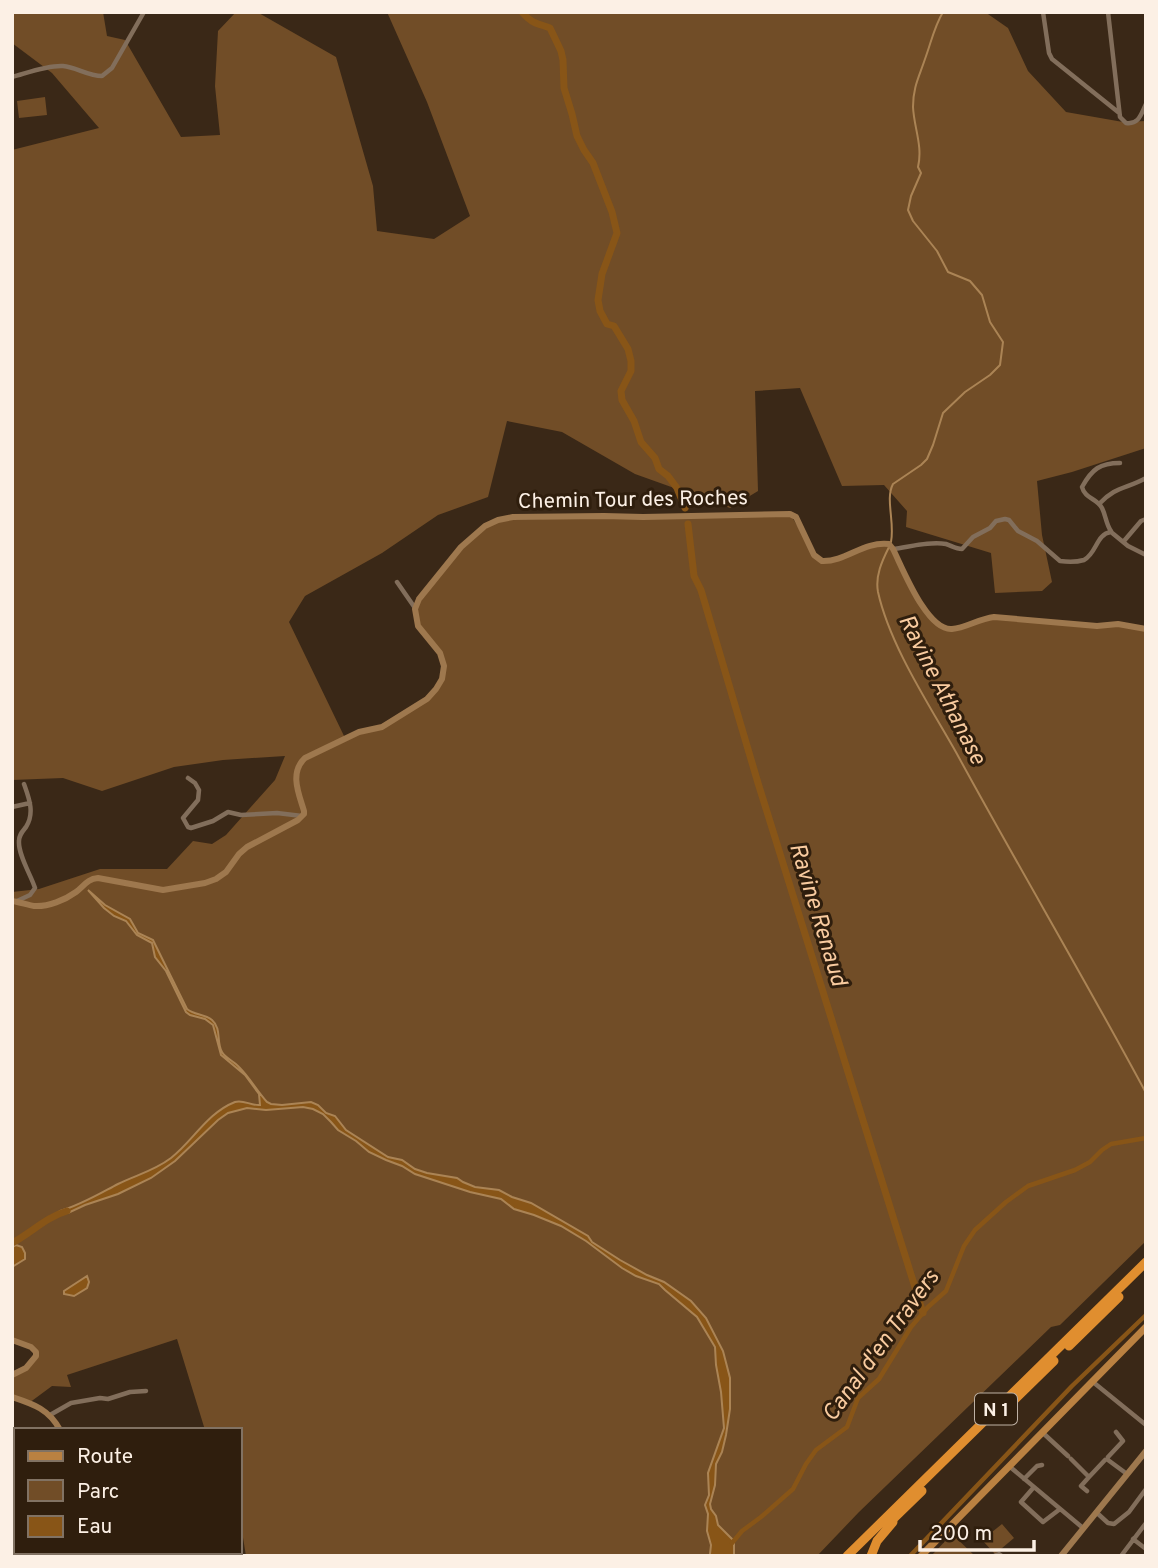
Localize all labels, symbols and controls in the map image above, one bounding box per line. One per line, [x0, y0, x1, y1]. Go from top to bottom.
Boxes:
street label: Chemin Tour des Roches [518, 485, 748, 516]
water label: Ravine Athanase [890, 610, 992, 771]
water label: Ravine Renaud [781, 840, 853, 991]
water label: Canal d'en Travers [817, 1264, 947, 1428]
road number: N 1 [975, 1394, 1017, 1424]
legend [14, 1428, 242, 1554]
text: Route [77, 1444, 133, 1471]
text: Parc [77, 1479, 119, 1506]
scale bar [920, 1508, 1034, 1552]
text: Eau [77, 1514, 112, 1541]
text: 200 m [930, 1521, 992, 1548]

